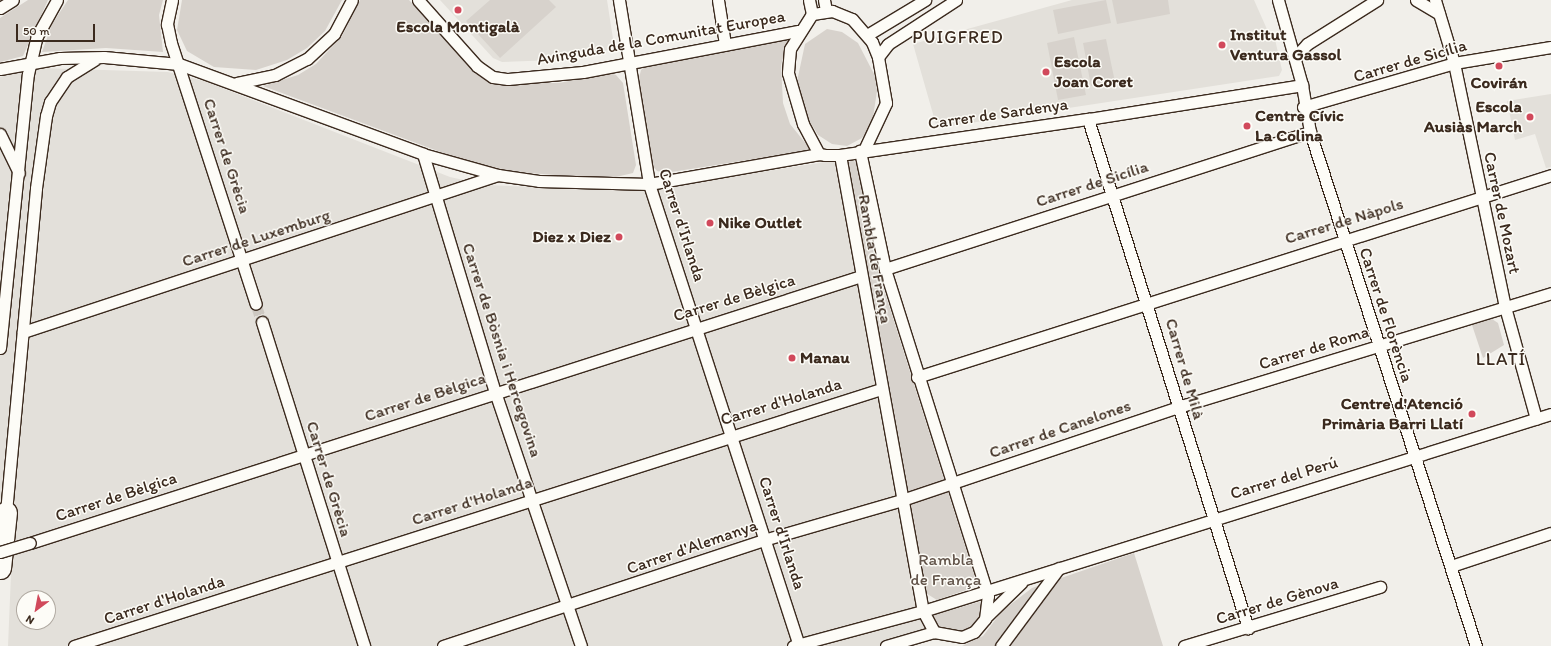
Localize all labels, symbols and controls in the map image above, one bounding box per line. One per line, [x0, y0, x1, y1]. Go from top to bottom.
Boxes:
marker: Escola Montigalà [453, 5, 463, 15]
street label: Avinguda de la Comunitat Europea [535, 6, 787, 70]
scale bar [18, 16, 97, 42]
place label: Escola Montigalà [396, 17, 520, 37]
text: 50 m [23, 24, 49, 38]
place label: Institut Ventura Gassol [1230, 25, 1341, 65]
district label: PUIGFRED [914, 26, 1002, 48]
street label: Carrer de Sicília [1351, 35, 1469, 87]
marker: Institut Ventura Gassol [1217, 40, 1227, 50]
place label: Escola Joan Coret [1054, 52, 1133, 92]
marker: Covirán [1494, 61, 1504, 71]
marker: Escola Joan Coret [1041, 67, 1051, 77]
place label: Covirán [1471, 73, 1527, 93]
street label: Carrer de Sardenya [926, 94, 1070, 134]
street label: Carrer de Grècia [199, 96, 255, 216]
place label: Escola Ausiàs March [1424, 97, 1522, 137]
place label: Centre Cívic La Colina [1255, 106, 1344, 146]
marker: Escola Ausiàs March [1525, 112, 1535, 122]
marker: Centre Cívic La Colina [1242, 121, 1252, 131]
street label: Carrer de Mozart [1479, 150, 1525, 276]
street label: Carrer de Sicília [1033, 156, 1151, 212]
street label: Carrer d'Irlanda [654, 166, 710, 284]
street label: Rambla de França [854, 193, 896, 325]
street label: Carrer de Nàpols [1282, 193, 1406, 249]
street label: Carrer de Luxemburg [179, 204, 333, 272]
place label: Nike Outlet [718, 213, 802, 233]
marker: Nike Outlet [705, 218, 715, 228]
place label: Diez x Diez [532, 227, 611, 247]
marker: Diez x Diez [614, 232, 624, 242]
street label: Carrer de Bòsnia i Hercegovina [458, 241, 546, 459]
street label: Carrer de Florència [1355, 245, 1417, 385]
street label: Carrer de Bèlgica [671, 270, 797, 326]
street label: Carrer de Milà [1161, 316, 1209, 422]
street label: Carrer de Roma [1256, 322, 1372, 374]
place label: Manau [800, 348, 850, 368]
district label: LLATÍ [1475, 348, 1527, 370]
marker: Manau [787, 353, 797, 363]
street label: Carrer de Bèlgica [362, 368, 488, 426]
street label: Carrer d'Holanda [718, 374, 844, 430]
place label: Centre d'Atenció Primària Barri Llatí [1322, 394, 1463, 434]
street label: Carrer de Canelones [986, 395, 1134, 463]
marker: Centre d'Atenció Primària Barri Llatí [1466, 408, 1478, 420]
street label: Carrer de Grècia [302, 419, 356, 539]
street label: Carrer del Perú [1228, 452, 1340, 504]
street label: Carrer de Bèlgica [53, 468, 179, 526]
street label: Carrer d'Holanda [409, 472, 535, 530]
street label: Carrer d'Irlanda [754, 474, 810, 592]
street label: Carrer d'Alemanya [624, 515, 760, 579]
park label: Rambla de França [911, 550, 981, 590]
street label: Carrer d'Holanda [101, 571, 227, 629]
street label: Carrer de Gènova [1213, 573, 1341, 629]
north arrow [16, 590, 56, 630]
text: N [23, 612, 37, 627]

